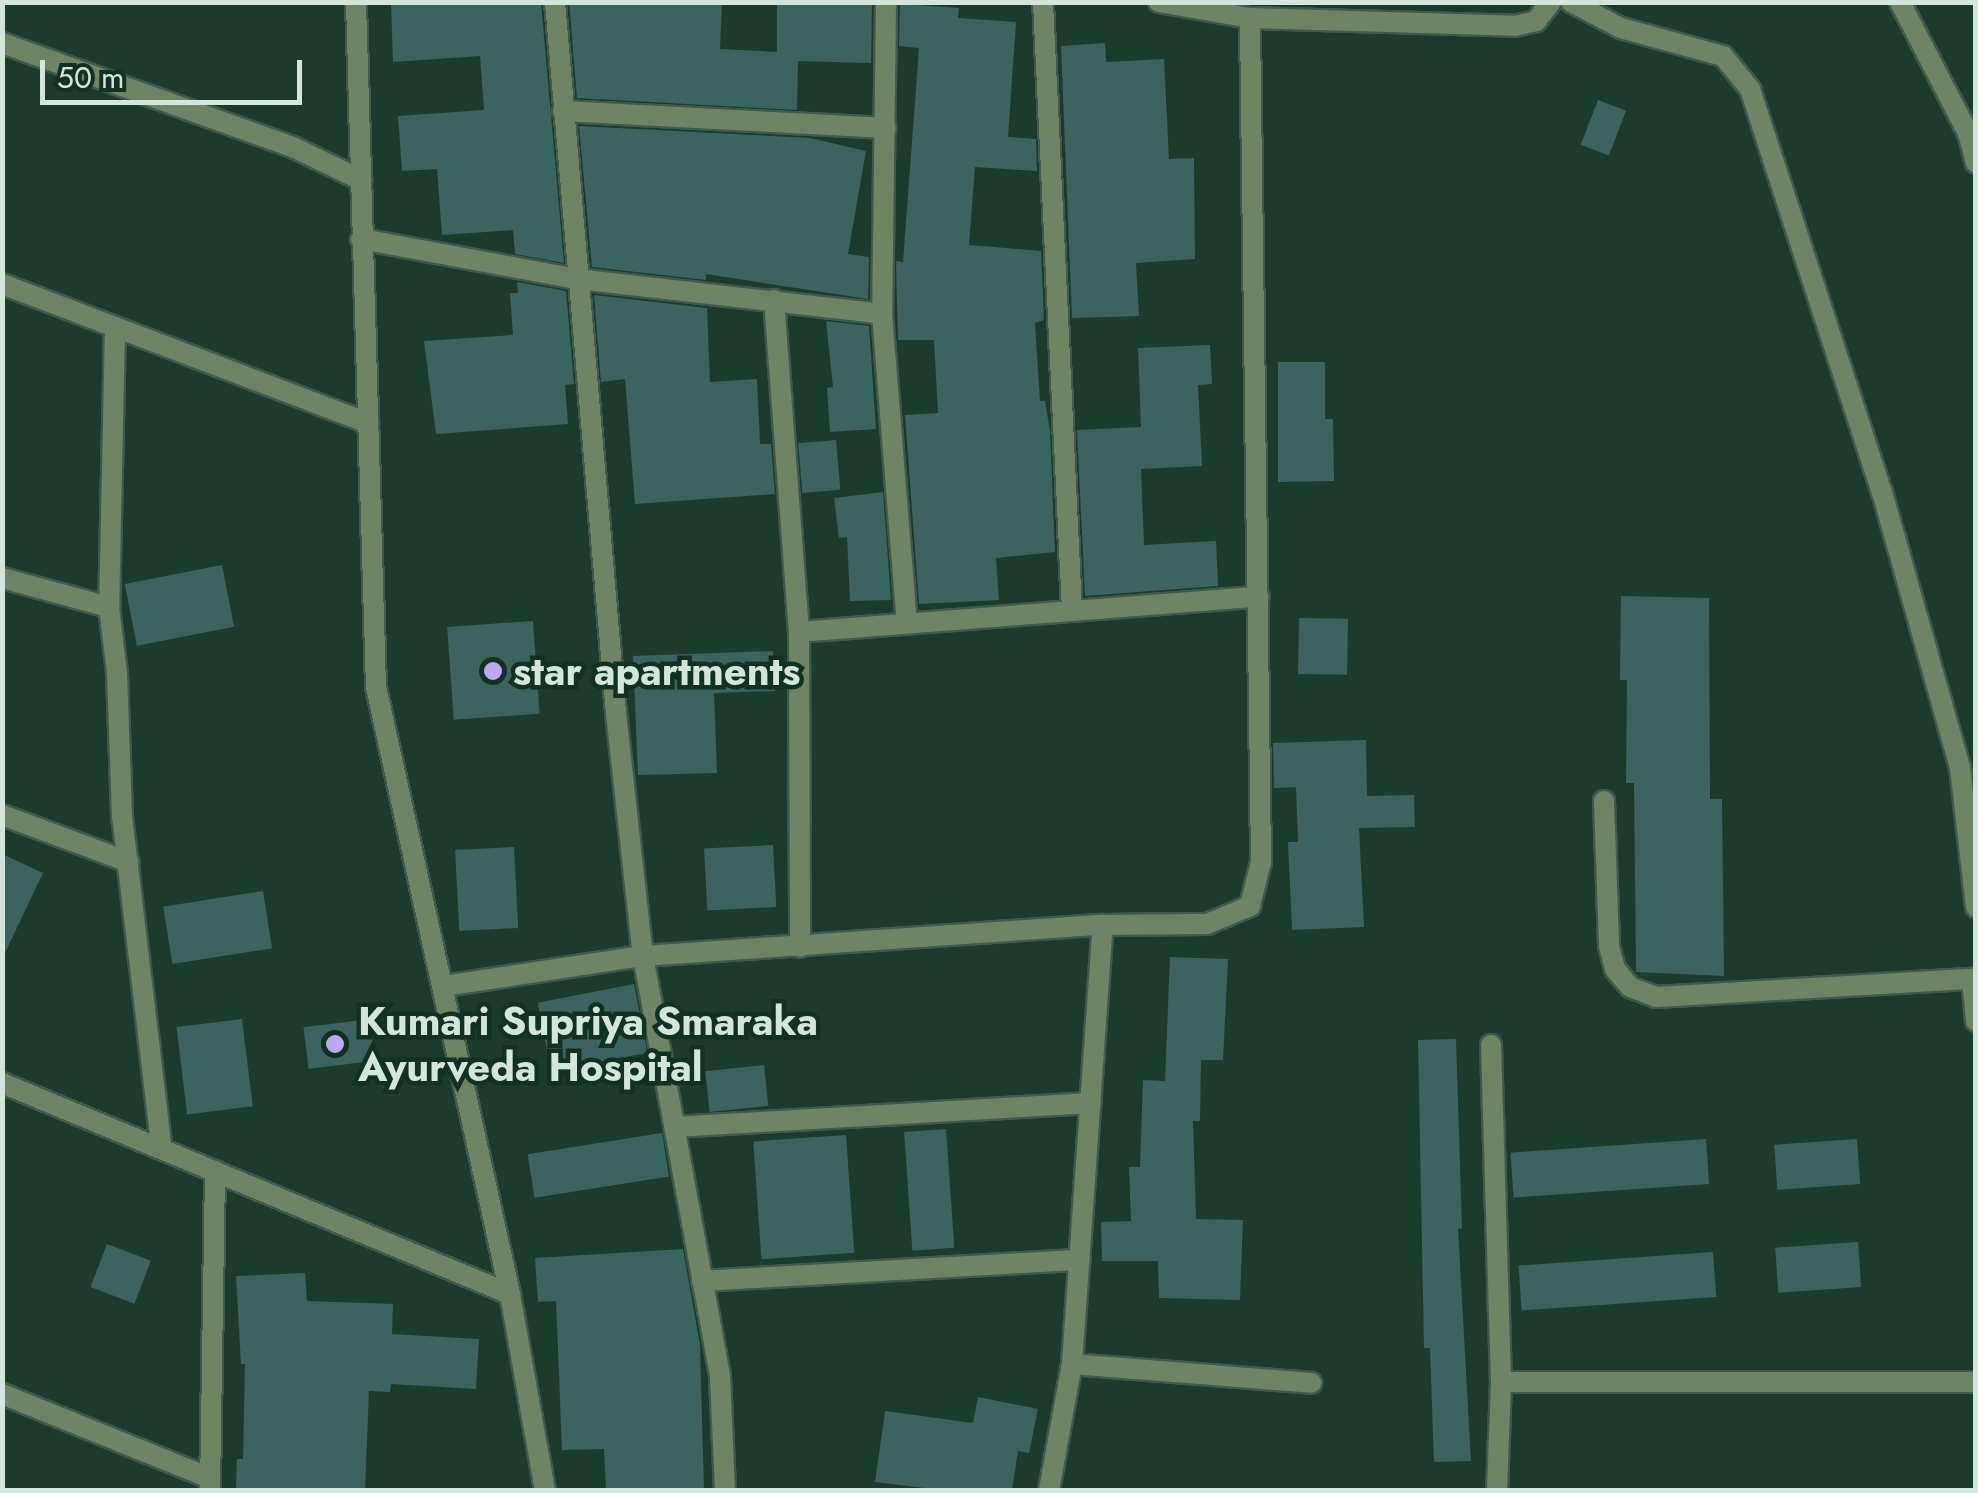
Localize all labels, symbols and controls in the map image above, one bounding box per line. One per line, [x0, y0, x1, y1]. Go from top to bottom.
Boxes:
scale bar [45, 40, 308, 102]
text: 50 m [57, 56, 124, 99]
place label: star apartments [513, 647, 801, 695]
marker: star apartments [482, 660, 504, 682]
place label: Kumari Supriya Smaraka Ayurveda Hospital [358, 997, 818, 1091]
marker: Kumari Supriya Smaraka Ayurveda Hospital [322, 1031, 348, 1057]

